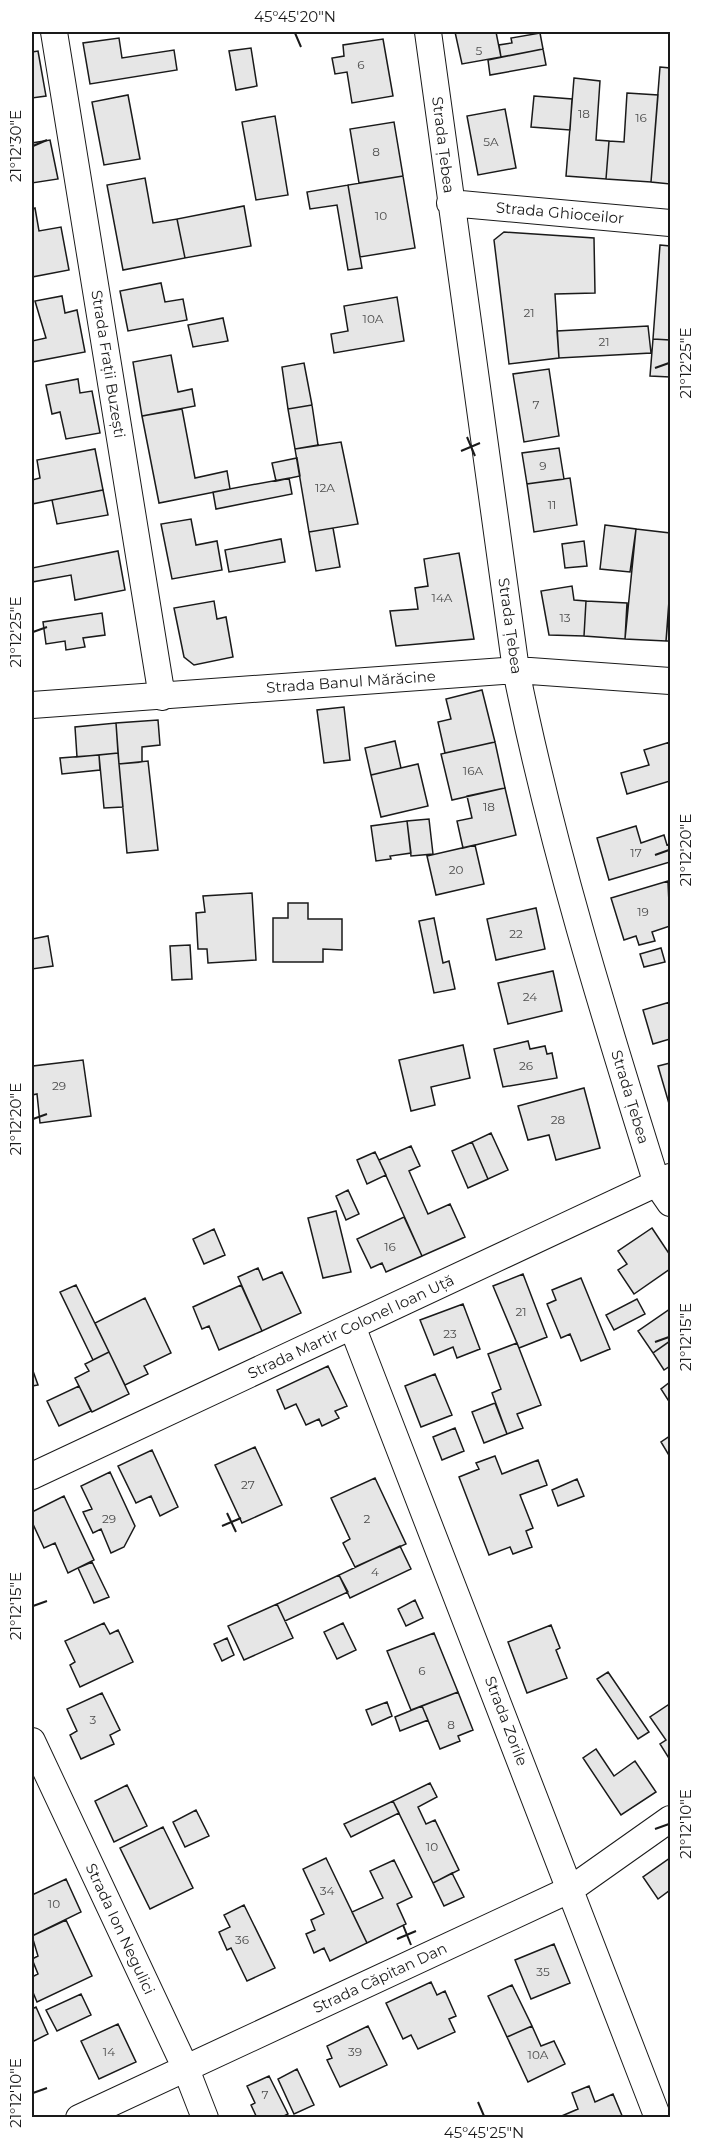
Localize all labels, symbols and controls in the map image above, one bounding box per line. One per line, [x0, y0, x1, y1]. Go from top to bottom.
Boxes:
text: 45°45'20"N [254, 7, 336, 26]
house number: 5 [476, 43, 483, 58]
house number: 6 [357, 57, 365, 72]
street label: Strada Țebea [427, 96, 459, 194]
house number: 18 [578, 106, 590, 121]
text: 21°12'30"E [6, 110, 25, 182]
house number: 16 [635, 110, 647, 125]
house number: 5A [483, 134, 499, 149]
house number: 8 [372, 144, 380, 159]
street label: Strada Ghioceilor [495, 197, 625, 228]
house number: 10 [375, 208, 387, 223]
street label: Strada Frații Buzești [86, 289, 130, 439]
house number: 21 [523, 305, 535, 320]
house number: 10A [363, 311, 384, 326]
text: 21°12'25"E [676, 328, 695, 398]
house number: 21 [598, 334, 610, 349]
house number: 7 [532, 397, 540, 412]
house number: 9 [539, 458, 547, 473]
house number: 12A [315, 480, 335, 495]
house number: 11 [548, 497, 556, 512]
street label: Strada Țebea [493, 576, 527, 676]
house number: 14A [432, 590, 453, 605]
text: 21°12'25"E [6, 597, 25, 667]
house number: 13 [559, 610, 571, 625]
street label: Strada Banul Mărăcine [266, 666, 436, 697]
house number: 16A [463, 763, 484, 778]
house number: 18 [483, 799, 495, 814]
text: 21°12'20"E [676, 814, 695, 886]
house number: 17 [630, 845, 642, 860]
house number: 20 [449, 862, 463, 877]
house number: 19 [637, 904, 649, 919]
house number: 22 [509, 926, 523, 941]
house number: 24 [523, 989, 537, 1004]
street label: Strada Țebea [606, 1048, 654, 1146]
house number: 26 [519, 1058, 533, 1073]
house number: 29 [52, 1078, 66, 1093]
text: 21°12'20"E [6, 1083, 25, 1155]
house number: 28 [551, 1112, 566, 1127]
house number: 16 [384, 1239, 396, 1254]
street label: Strada Martir Colonel Ioan Uță [245, 1270, 457, 1384]
text: 21°12'15"E [676, 1303, 695, 1371]
house number: 21 [515, 1304, 527, 1319]
house number: 23 [443, 1326, 457, 1341]
house number: 27 [241, 1477, 255, 1492]
house number: 29 [102, 1511, 116, 1526]
house number: 2 [364, 1511, 371, 1526]
house number: 4 [371, 1564, 379, 1579]
text: 21°12'15"E [6, 1572, 25, 1640]
house number: 6 [418, 1663, 426, 1678]
street label: Strada Zorile [481, 1673, 532, 1768]
house number: 3 [90, 1712, 97, 1727]
house number: 8 [447, 1717, 455, 1732]
text: 21°12'10"E [676, 1789, 695, 1859]
house number: 10 [426, 1839, 438, 1854]
street label: Strada Ion Negulici [82, 1860, 159, 1997]
house number: 34 [320, 1883, 334, 1898]
house number: 10 [48, 1896, 60, 1911]
house number: 36 [235, 1932, 249, 1947]
street label: Strada Căpitan Dan [310, 1938, 450, 2017]
house number: 35 [536, 1964, 550, 1979]
house number: 14 [103, 2044, 115, 2059]
house number: 39 [348, 2044, 362, 2059]
house number: 10A [528, 2047, 549, 2062]
text: 21°12'10"E [6, 2058, 25, 2128]
house number: 7 [261, 2087, 269, 2102]
text: 45°45'25"N [444, 2123, 524, 2142]

